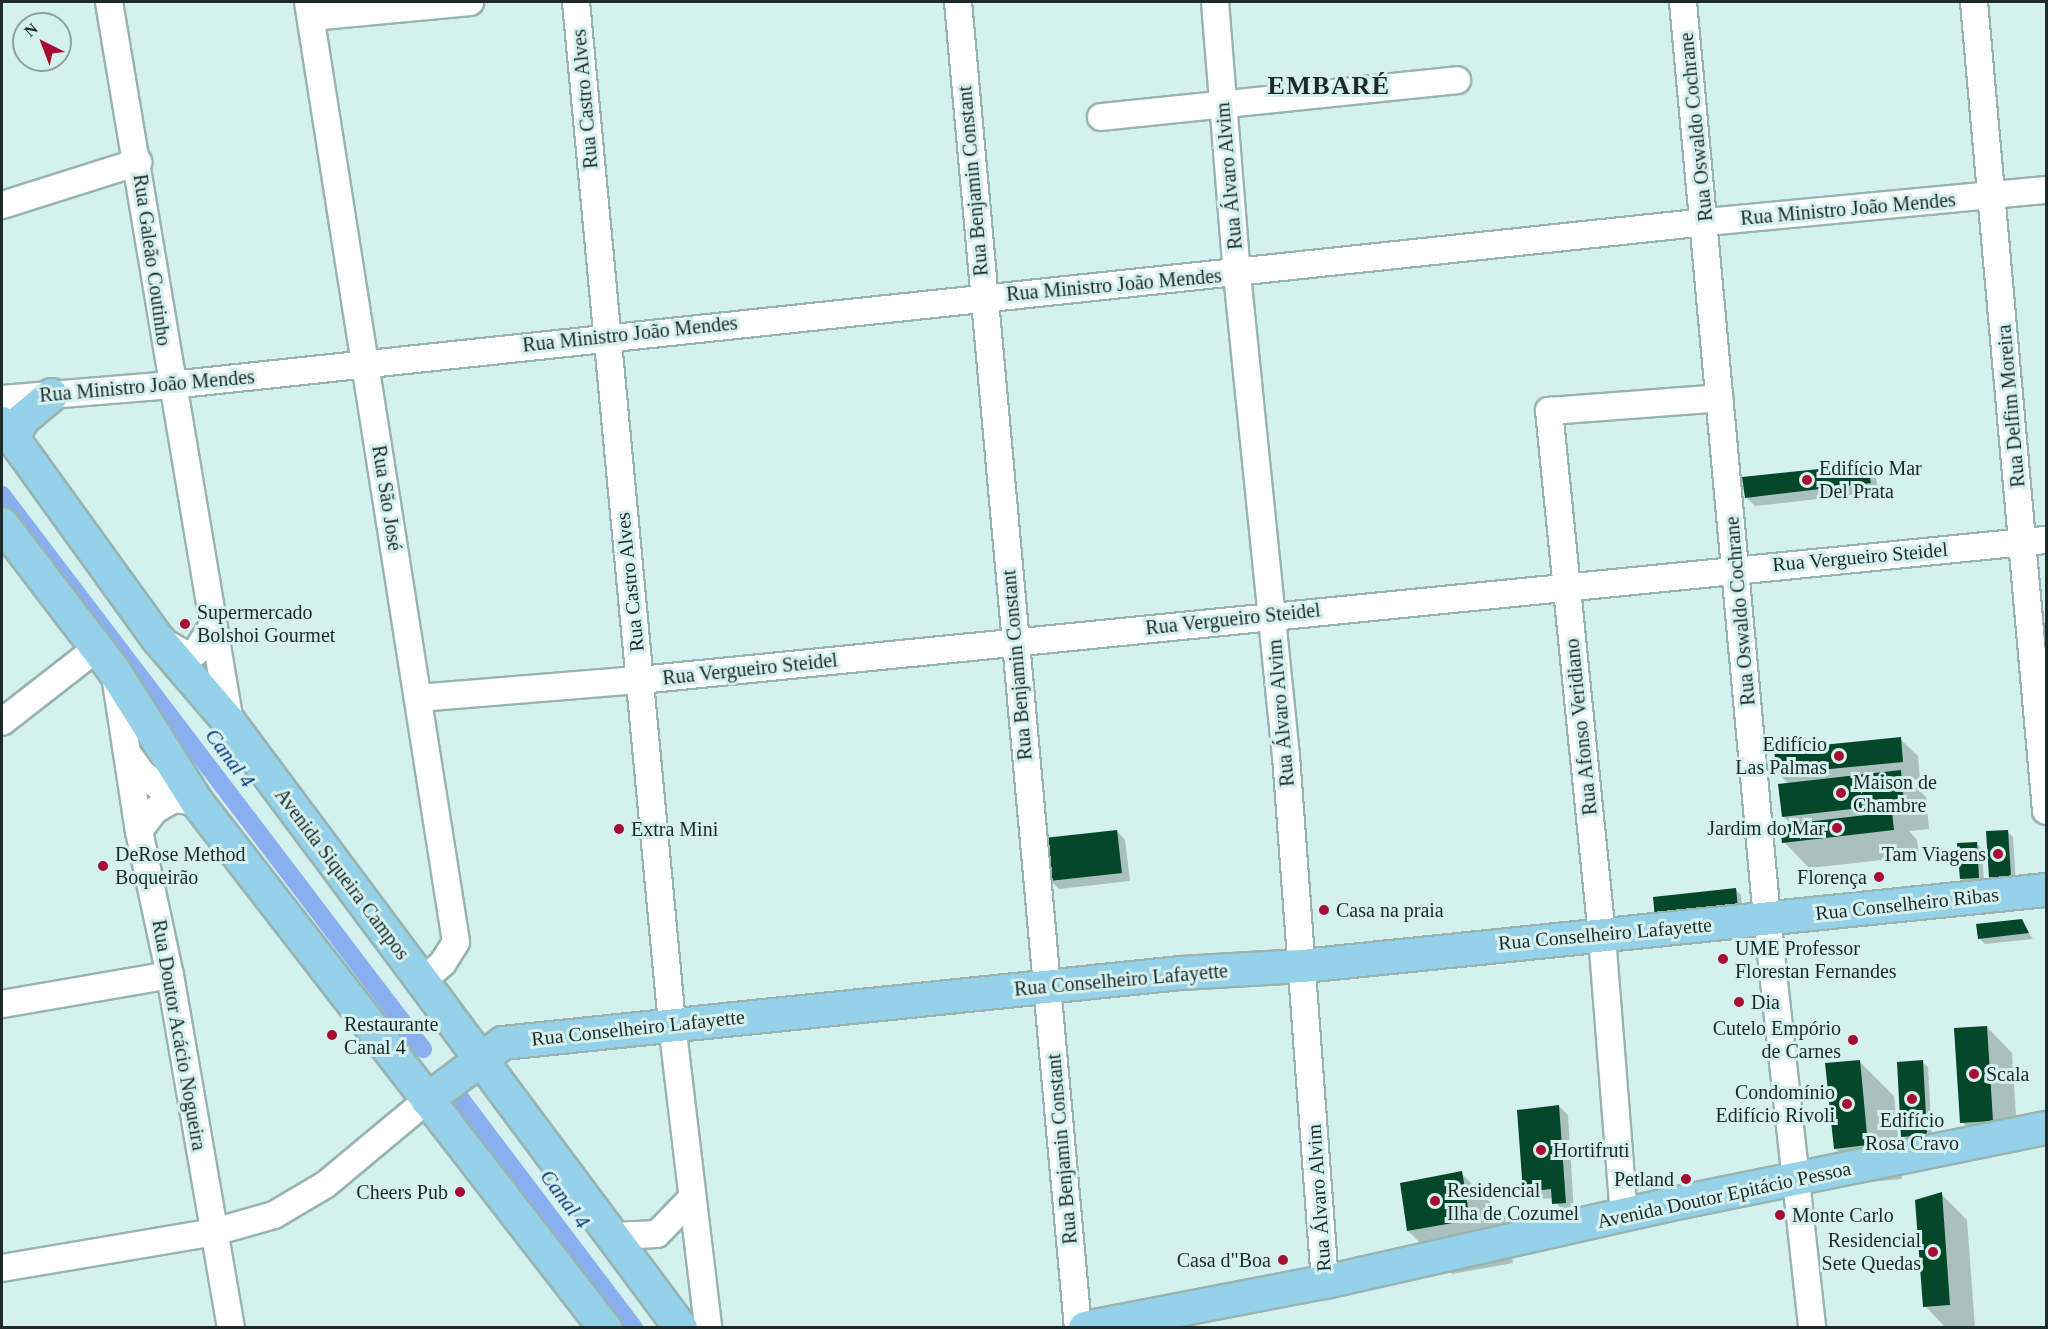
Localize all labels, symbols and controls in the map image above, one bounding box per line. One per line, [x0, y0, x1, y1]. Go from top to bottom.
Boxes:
north arrow [12, 12, 72, 72]
text: N [21, 20, 41, 40]
street label: Rua Castro Alves [567, 28, 603, 170]
street label: Rua Oswaldo Cochrane [1674, 31, 1718, 223]
district label: EMBARÉ [1267, 70, 1391, 102]
street label: Rua Benjamin Constant [953, 85, 993, 277]
street label: Rua Álvaro Alvim [1211, 101, 1247, 251]
street label: Rua Galeão Coutinho [128, 173, 176, 347]
street label: Rua Ministro João Mendes [1739, 188, 1957, 230]
street label: Rua Ministro João Mendes [1005, 264, 1223, 306]
street label: Rua Ministro João Mendes [521, 311, 739, 357]
street label: Rua Delfim Moreira [1992, 324, 2030, 488]
street label: Rua Ministro João Mendes [38, 365, 256, 407]
street label: Rua São José [367, 443, 407, 553]
place label: Edifício Mar Del Prata [1819, 456, 1922, 503]
marker: Edifício Mar Del Prata [1800, 473, 1814, 487]
street label: Rua Castro Alves [611, 511, 649, 653]
street label: Rua Oswaldo Cochrane [1720, 515, 1760, 707]
street label: Rua Vergueiro Steidel [1771, 537, 1949, 577]
street label: Rua Benjamin Constant [997, 569, 1037, 761]
street label: Rua Vergueiro Steidel [1144, 598, 1322, 640]
place label: Supermercado Bolshoi Gourmet [197, 600, 335, 647]
marker: Supermercado Bolshoi Gourmet [178, 617, 192, 631]
street label: Rua Afonso Veridiano [1560, 637, 1602, 817]
street label: Rua Álvaro Alvim [1263, 638, 1299, 788]
street label: Rua Vergueiro Steidel [661, 648, 839, 690]
water label: Canal 4 [200, 724, 260, 792]
place label: Edifício Las Palmas [1735, 732, 1827, 779]
marker: Edifício Las Palmas [1832, 749, 1846, 763]
place label: Maison de Chambre [1853, 770, 1937, 817]
street label: Avenida Siqueira Campos [270, 784, 414, 964]
marker: Maison de Chambre [1834, 786, 1848, 800]
place label: Jardim do Mar [1707, 816, 1825, 840]
place label: Extra Mini [631, 817, 718, 841]
marker: Jardim do Mar [1830, 821, 1844, 835]
marker: Extra Mini [612, 822, 626, 836]
place label: Tam Viagens [1881, 842, 1986, 866]
place label: DeRose Method Boqueirão [115, 843, 246, 890]
marker: Tam Viagens [1991, 847, 2005, 861]
marker: DeRose Method Boqueirão [96, 859, 110, 873]
place label: Florença [1797, 865, 1867, 889]
marker: Florença [1872, 870, 1886, 884]
street label: Rua Conselheiro Ribas [1814, 882, 2000, 926]
place label: Casa na praia [1336, 898, 1444, 922]
marker: Casa na praia [1317, 903, 1331, 917]
street label: Rua Conselheiro Lafayette [1497, 913, 1713, 955]
street label: Rua Doutor Acácio Nogueira [147, 917, 211, 1153]
place label: UME Professor Florestan Fernandes [1735, 936, 1897, 983]
marker: UME Professor Florestan Fernandes [1716, 952, 1730, 966]
street label: Rua Conselheiro Lafayette [1013, 959, 1229, 1001]
place label: Dia [1751, 990, 1780, 1014]
marker: Dia [1732, 995, 1746, 1009]
street label: Rua Conselheiro Lafayette [530, 1005, 746, 1051]
place label: Restaurante Canal 4 [344, 1012, 438, 1059]
place label: Cutelo Empório de Carnes [1713, 1016, 1841, 1063]
marker: Restaurante Canal 4 [325, 1028, 339, 1042]
marker: Cutelo Empório de Carnes [1846, 1033, 1860, 1047]
street label: Rua Benjamin Constant [1042, 1053, 1082, 1245]
place label: Scala [1986, 1062, 2029, 1086]
marker: Scala [1967, 1067, 1981, 1081]
place label: Condomínio Edifício Rivoli [1716, 1080, 1835, 1127]
marker: Edifício Rosa Cravo [1905, 1092, 1919, 1106]
marker: Condomínio Edifício Rivoli [1840, 1097, 1854, 1111]
place label: Edifício Rosa Cravo [1865, 1108, 1959, 1155]
street label: Rua Álvaro Alvim [1302, 1123, 1336, 1273]
place label: Hortifruti [1553, 1138, 1630, 1162]
marker: Hortifruti [1534, 1143, 1548, 1157]
street label: Avenida Doutor Epitácio Pessoa [1595, 1156, 1853, 1234]
water label: Canal 4 [535, 1165, 595, 1233]
place label: Petland [1614, 1167, 1674, 1191]
marker: Petland [1679, 1172, 1693, 1186]
place label: Residencial Ilha de Cozumel [1447, 1178, 1579, 1225]
place label: Cheers Pub [356, 1180, 448, 1204]
marker: Cheers Pub [453, 1185, 467, 1199]
marker: Residencial Ilha de Cozumel [1428, 1194, 1442, 1208]
place label: Monte Carlo [1792, 1203, 1894, 1227]
marker: Monte Carlo [1773, 1208, 1787, 1222]
place label: Residencial Sete Quedas [1822, 1228, 1921, 1275]
marker: Residencial Sete Quedas [1926, 1245, 1940, 1259]
place label: Casa d"Boa [1177, 1248, 1271, 1272]
marker: Casa d"Boa [1276, 1253, 1290, 1267]

